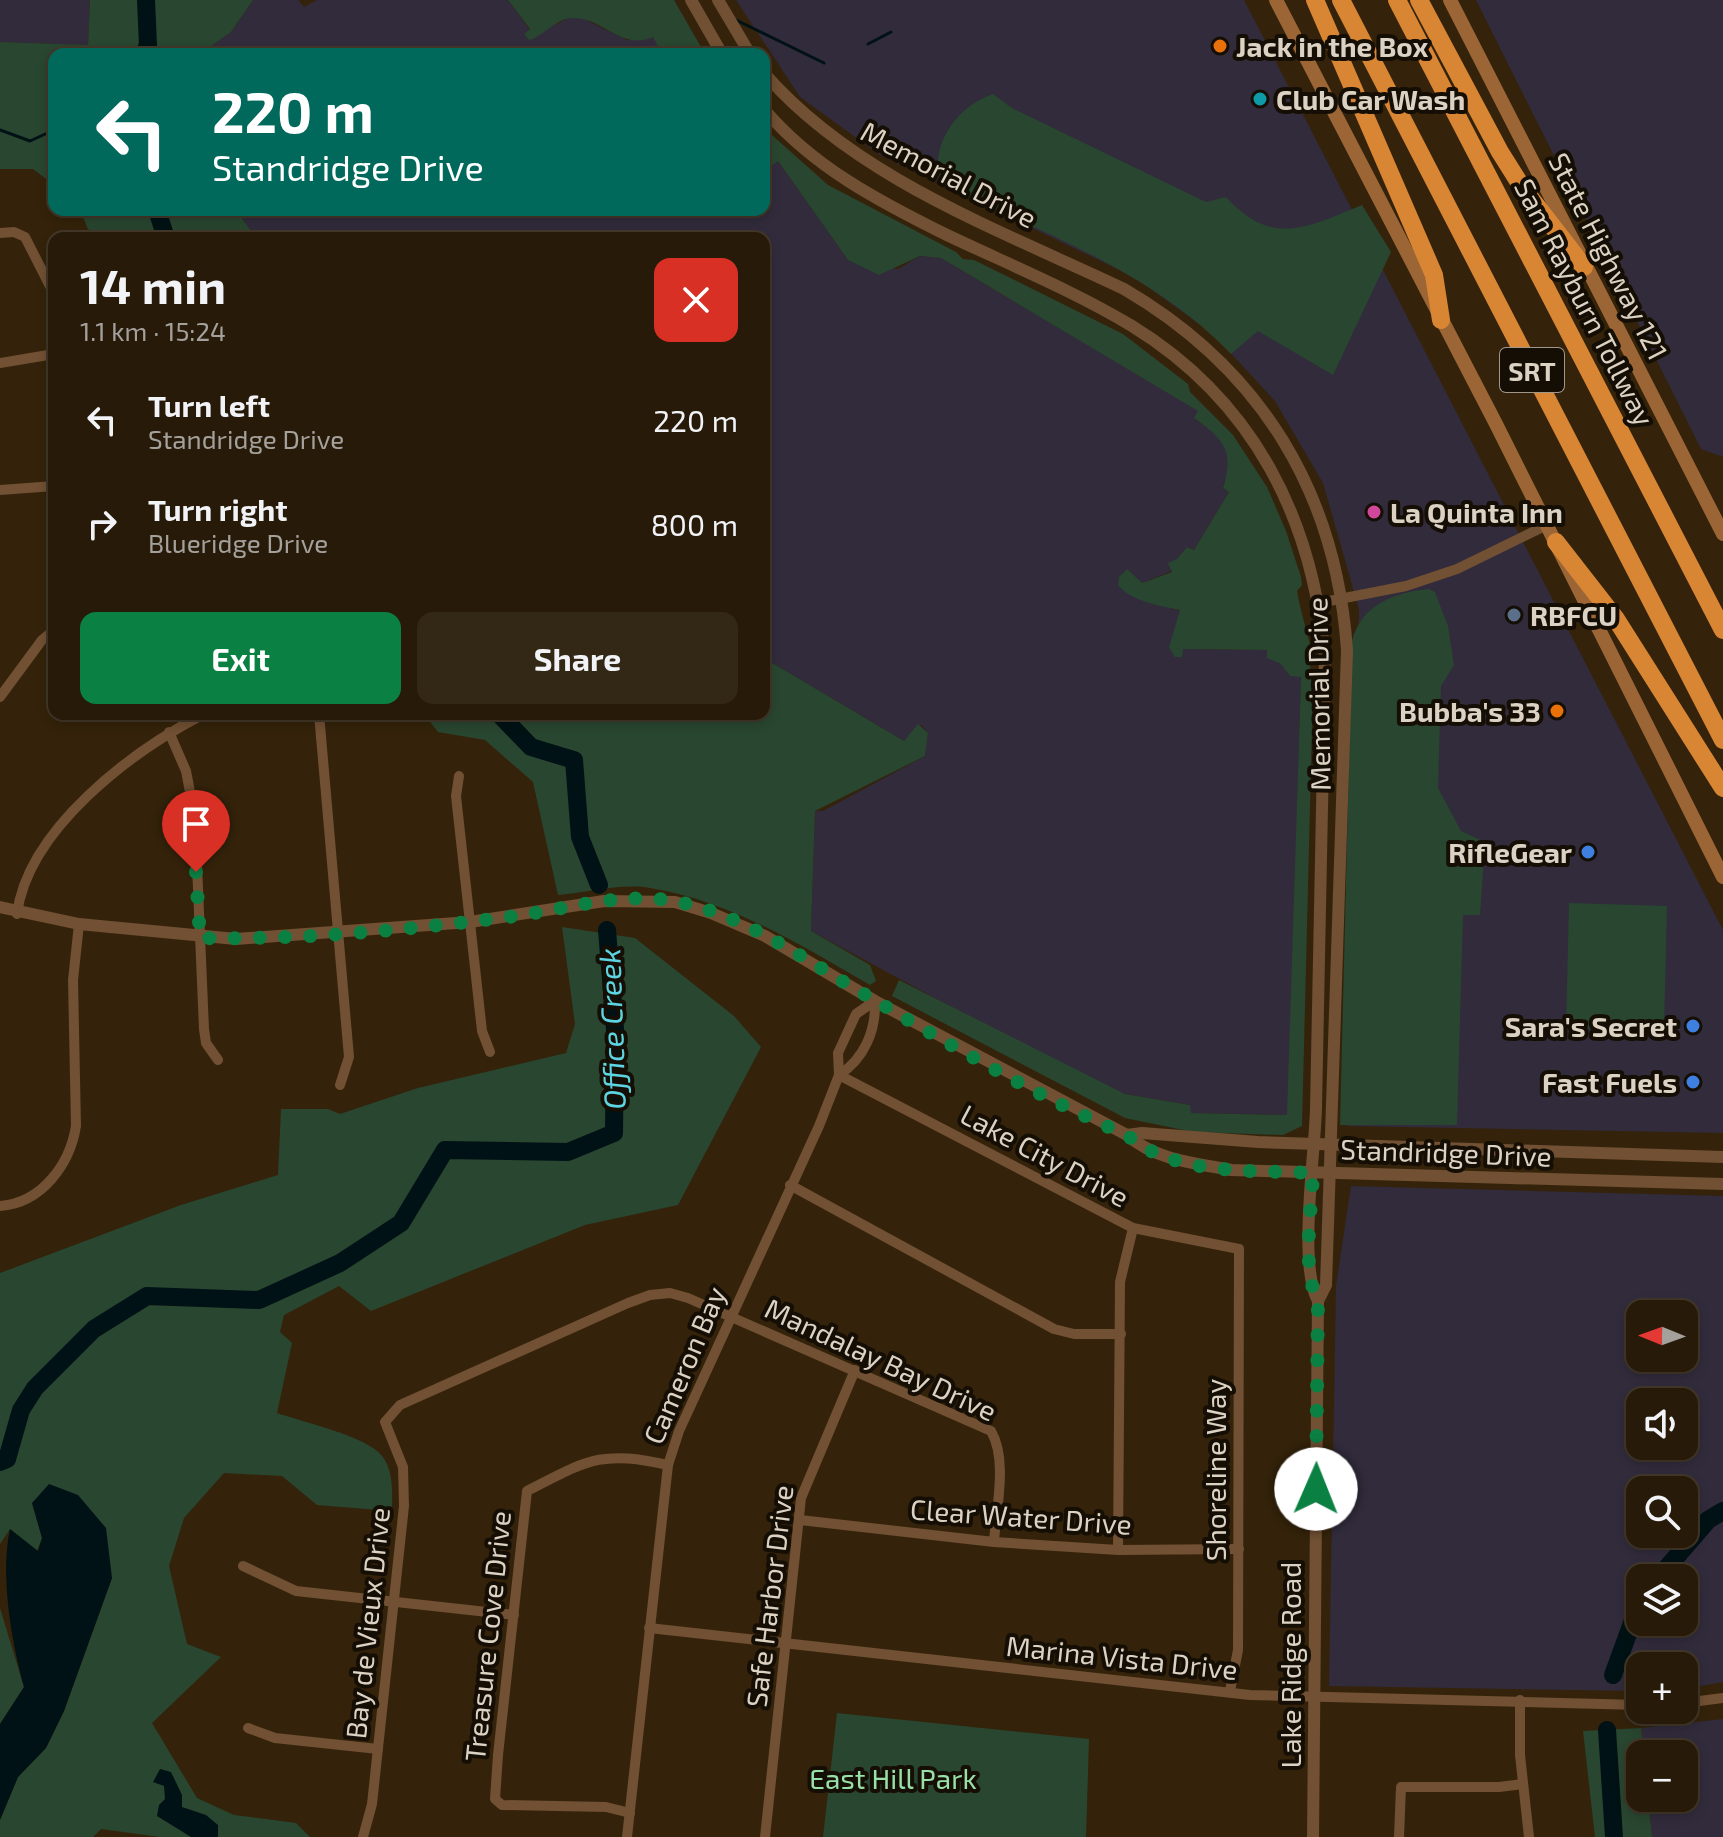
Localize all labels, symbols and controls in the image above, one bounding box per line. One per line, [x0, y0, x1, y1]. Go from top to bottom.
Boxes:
place label: Jack in the Box [1236, 29, 1429, 63]
marker: Jack in the Box [1211, 37, 1229, 55]
text: 220 m [212, 77, 374, 144]
icon: left [80, 80, 184, 184]
place label: Club Car Wash [1276, 82, 1465, 116]
marker: Club Car Wash [1251, 90, 1269, 108]
street label: Memorial Drive [855, 113, 1043, 235]
text: Standridge Drive [212, 145, 484, 188]
street label: State Highway 121 [1542, 147, 1676, 365]
street label: Sam Rayburn Tollway [1508, 173, 1662, 431]
text: 14 min [80, 256, 226, 314]
button: close [654, 258, 738, 342]
text: 1.1 km · 15:24 [80, 315, 226, 346]
road number: SRT [1500, 348, 1564, 392]
text: Turn left [148, 387, 270, 423]
icon: left [80, 398, 124, 442]
text: 220 m [653, 402, 738, 438]
text: Standridge Drive [148, 423, 344, 454]
text: Turn right [148, 491, 288, 527]
place label: La Quinta Inn [1390, 495, 1563, 530]
icon: right [80, 502, 124, 546]
marker: La Quinta Inn [1365, 503, 1383, 521]
text: 800 m [651, 506, 738, 542]
text: Blueridge Drive [148, 527, 328, 558]
street label: Memorial Drive [1299, 597, 1337, 791]
place label: RBFCU [1530, 598, 1617, 632]
marker: RBFCU [1505, 606, 1523, 624]
button: Exit [80, 612, 401, 704]
button: Share [417, 612, 738, 704]
place label: Bubba's 33 [1399, 694, 1541, 728]
marker: Bubba's 33 [1548, 702, 1566, 720]
pin [162, 790, 230, 872]
icon: arrive [174, 802, 218, 846]
place label: RifleGear [1448, 835, 1572, 869]
marker: RifleGear [1579, 843, 1597, 861]
water label: Office Creek [590, 948, 632, 1110]
place label: Sara's Secret [1505, 1009, 1677, 1043]
marker: Sara's Secret [1684, 1017, 1702, 1035]
place label: Fast Fuels [1542, 1065, 1677, 1099]
marker: Fast Fuels [1684, 1073, 1702, 1091]
street label: Lake City Drive [955, 1096, 1135, 1214]
street label: Standridge Drive [1340, 1131, 1552, 1173]
street label: Cameron Bay [636, 1281, 732, 1449]
street label: Mandalay Bay Drive [760, 1290, 1002, 1428]
north arrow [1626, 1300, 1698, 1372]
map controls [1626, 1300, 1698, 1812]
street label: Shoreline Way [1198, 1379, 1232, 1561]
button: sound [1626, 1388, 1698, 1460]
position arrow [1274, 1447, 1358, 1531]
button: search [1626, 1476, 1698, 1548]
street label: Safe Harbor Drive [739, 1483, 799, 1709]
street label: Clear Water Drive [909, 1491, 1133, 1541]
street label: Bay de Vieux Drive [338, 1506, 396, 1740]
street label: Treasure Cove Drive [457, 1509, 517, 1763]
street label: Lake Ridge Road [1273, 1562, 1307, 1768]
button: layers [1626, 1564, 1698, 1636]
street label: Marina Vista Drive [1005, 1628, 1239, 1686]
button: + [1626, 1652, 1698, 1724]
button: − [1626, 1740, 1698, 1812]
park label: East Hill Park [809, 1761, 977, 1795]

